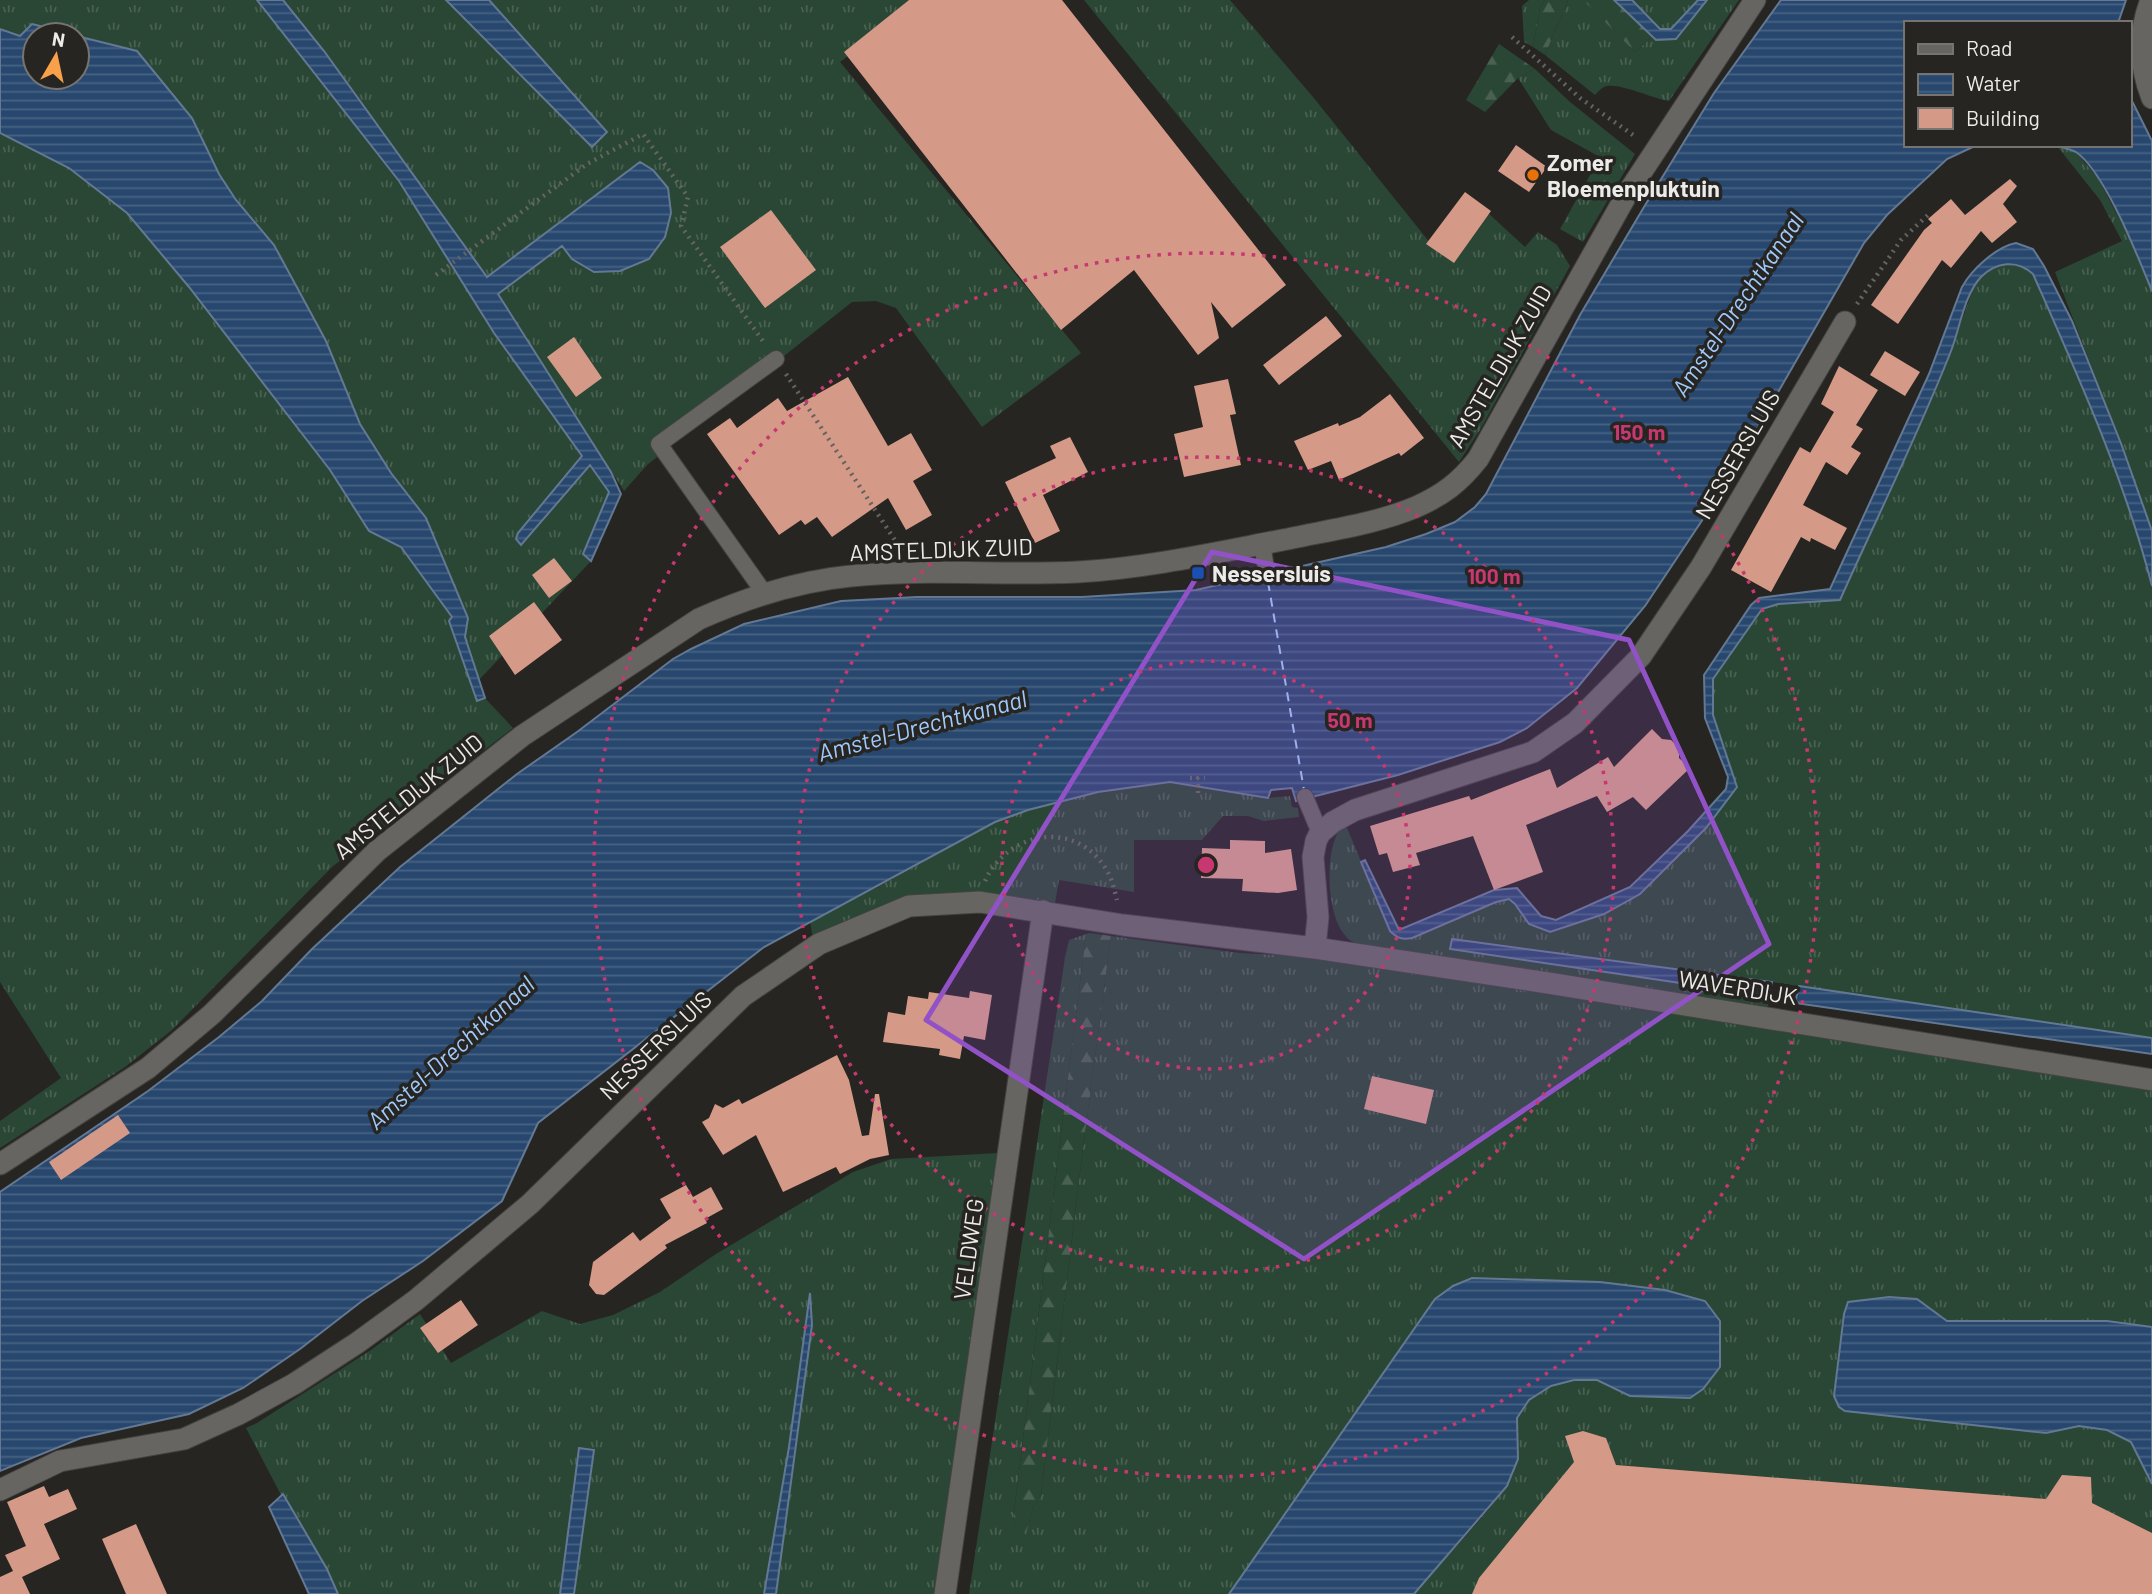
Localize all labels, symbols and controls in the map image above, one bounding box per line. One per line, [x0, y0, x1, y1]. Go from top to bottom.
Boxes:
north arrow [21, 21, 91, 91]
legend [1904, 21, 2131, 147]
text: N [51, 26, 67, 51]
text: Road [1966, 35, 2012, 60]
text: Water [1966, 70, 2021, 95]
text: Building [1966, 105, 2040, 130]
place label: Zomer Bloemenpluktuin [1547, 148, 1720, 202]
marker: Zomer Bloemenpluktuin [1525, 167, 1541, 183]
water label: Amstel-Drechtkanaal [1665, 206, 1810, 401]
street label: AMSTELDIJK ZUID [1441, 280, 1557, 452]
street label: NESSERSLUIS [1689, 384, 1785, 524]
text: 150 m [1613, 419, 1665, 444]
street label: AMSTELDIJK ZUID [849, 532, 1033, 566]
place label: Nessersluis [1212, 559, 1331, 587]
text: 100 m [1467, 563, 1521, 588]
marker: Nessersluis [1190, 565, 1206, 581]
water label: Amstel-Drechtkanaal [814, 683, 1030, 767]
text: 50 m [1327, 707, 1373, 732]
street label: AMSTELDIJK ZUID [328, 727, 488, 865]
centre of rings [1194, 853, 1218, 877]
street label: WAVERDIJK [1677, 964, 1799, 1010]
water label: Amstel-Drechtkanaal [360, 969, 540, 1135]
street label: NESSERSLUIS [593, 985, 717, 1105]
street label: VELDWEG [947, 1197, 989, 1301]

